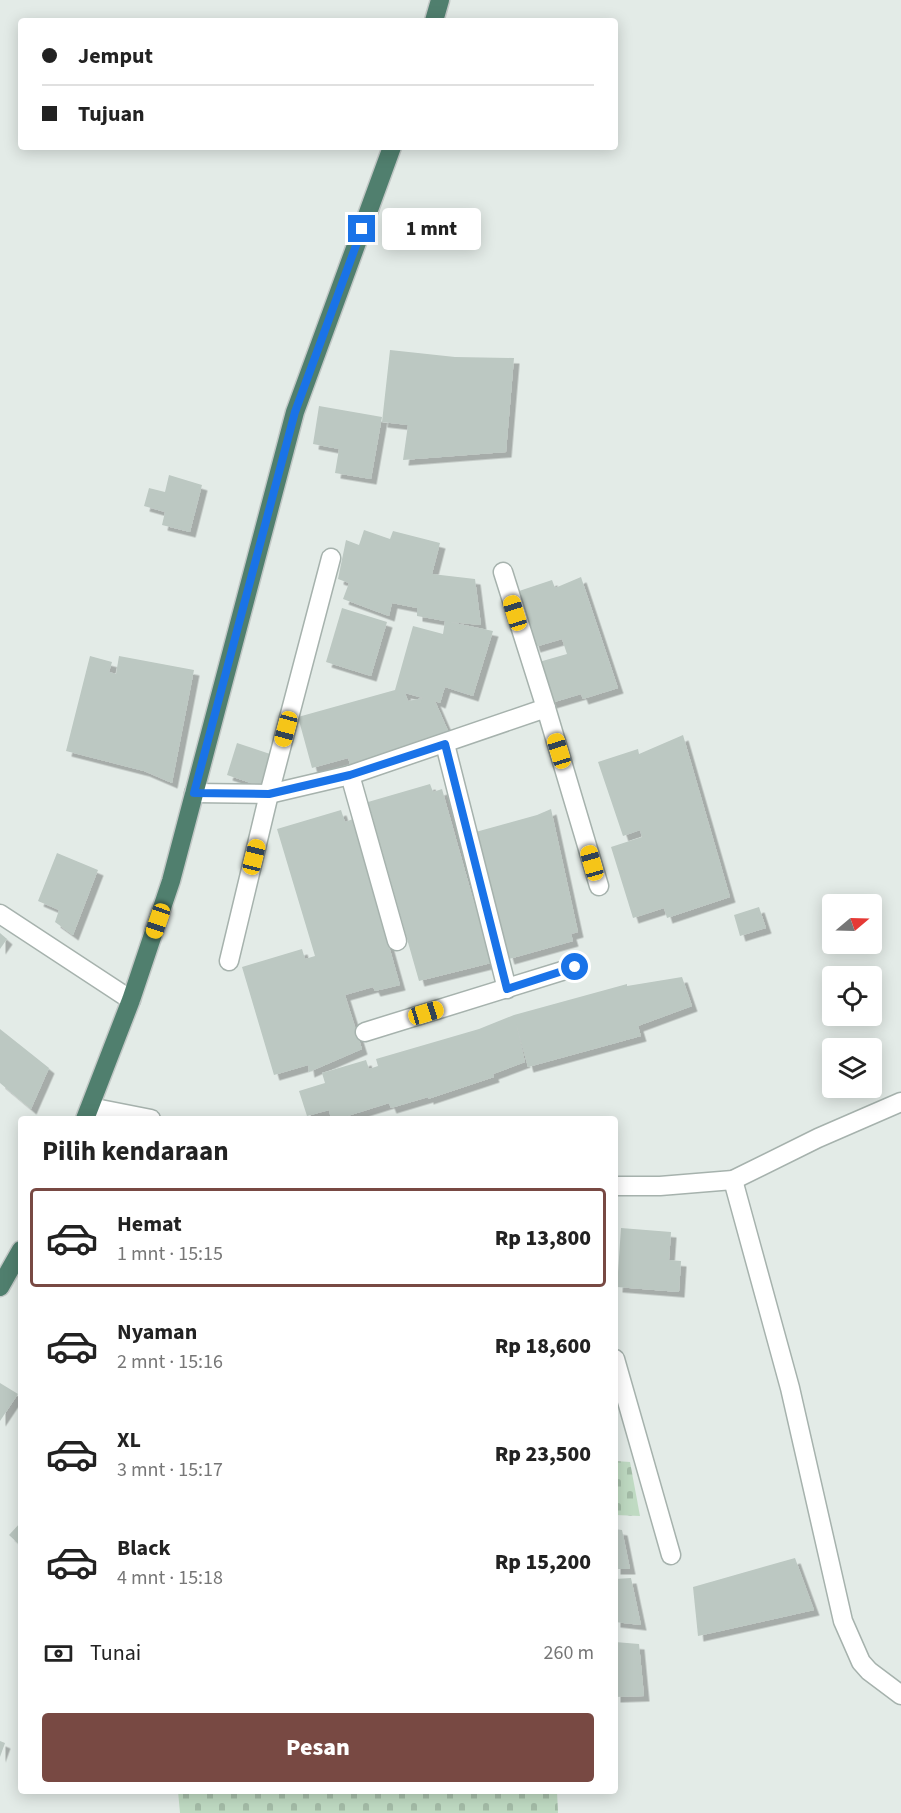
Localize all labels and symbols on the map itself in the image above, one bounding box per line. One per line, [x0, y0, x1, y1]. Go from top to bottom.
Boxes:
callout: 1 mnt [383, 208, 482, 250]
route end [348, 215, 375, 242]
car [501, 593, 529, 633]
car [273, 709, 299, 749]
car [545, 731, 573, 771]
car [241, 837, 267, 877]
car [578, 843, 606, 883]
north arrow [822, 894, 882, 954]
car [144, 901, 172, 941]
route start [561, 953, 588, 980]
car [406, 999, 446, 1027]

